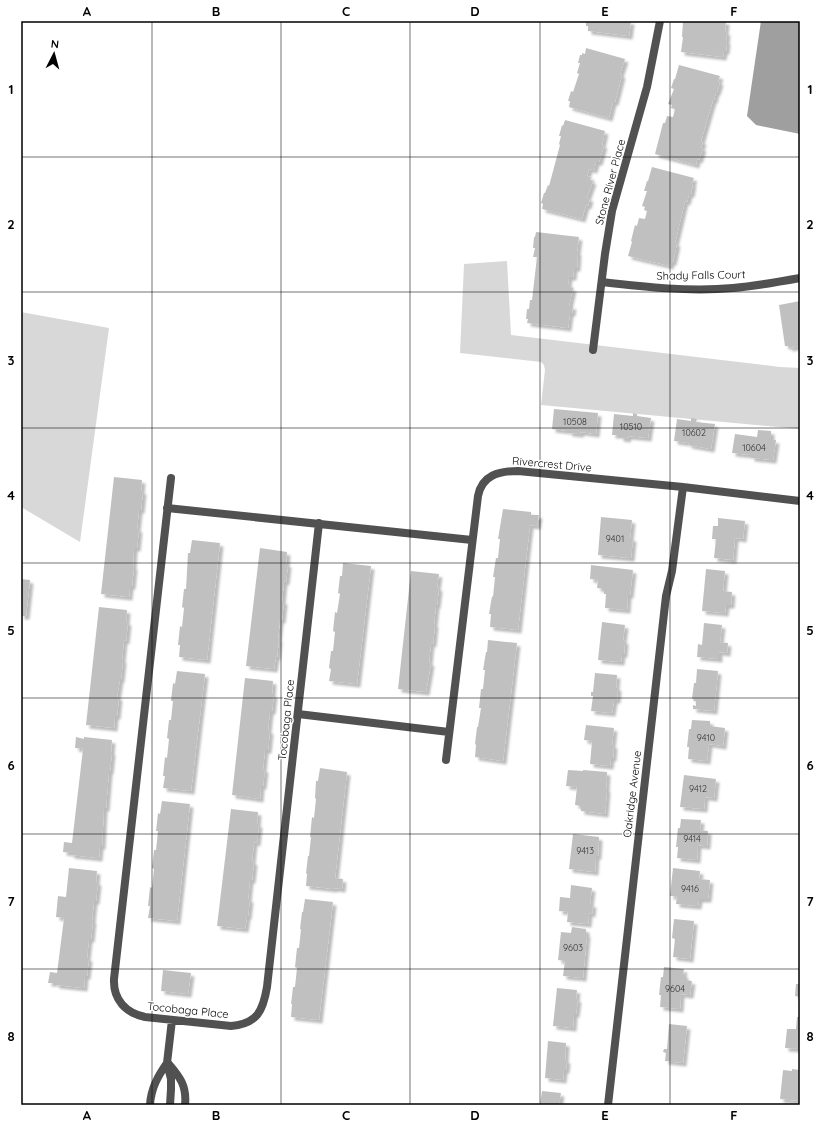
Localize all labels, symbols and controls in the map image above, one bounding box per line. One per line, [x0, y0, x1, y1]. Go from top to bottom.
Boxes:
text: A [83, 3, 92, 19]
text: B [212, 3, 220, 19]
text: C [342, 3, 350, 19]
text: D [470, 3, 480, 19]
text: E [601, 3, 609, 19]
text: F [730, 3, 738, 19]
north arrow [34, 34, 74, 74]
text: N [50, 37, 60, 51]
text: 1 [8, 81, 14, 97]
text: 1 [807, 81, 813, 97]
street label: Stone River Place [592, 137, 628, 227]
text: 2 [7, 216, 15, 232]
text: 2 [806, 216, 814, 232]
street label: Shady Falls Court [656, 267, 746, 283]
text: 3 [8, 352, 15, 368]
text: 3 [807, 352, 814, 368]
house number: 10508 [563, 416, 587, 427]
house number: 10510 [620, 421, 642, 432]
house number: 10602 [682, 427, 706, 438]
house number: 10604 [742, 442, 766, 453]
street label: Rivercrest Drive [512, 454, 592, 474]
text: 4 [7, 487, 15, 503]
text: 4 [806, 487, 814, 503]
house number: 9401 [606, 533, 624, 544]
text: 5 [7, 622, 15, 638]
text: 5 [806, 622, 814, 638]
street label: Tocobaga Place [275, 679, 297, 761]
house number: 9410 [697, 732, 715, 743]
street label: Oakridge Avenue [620, 750, 644, 838]
text: 6 [7, 757, 15, 773]
text: 6 [806, 757, 814, 773]
house number: 9412 [689, 783, 707, 794]
house number: 9414 [683, 833, 701, 844]
house number: 9413 [576, 845, 594, 856]
house number: 9416 [681, 883, 699, 894]
text: 7 [7, 893, 15, 909]
text: 7 [806, 893, 814, 909]
house number: 9603 [563, 942, 583, 953]
house number: 9604 [665, 983, 685, 994]
street label: Tocobaga Place [147, 999, 229, 1021]
text: 8 [7, 1028, 15, 1044]
text: 8 [806, 1028, 814, 1044]
text: A [83, 1107, 92, 1123]
text: B [212, 1107, 220, 1123]
text: C [342, 1107, 350, 1123]
text: D [470, 1107, 480, 1123]
text: E [601, 1107, 609, 1123]
text: F [730, 1107, 738, 1123]

